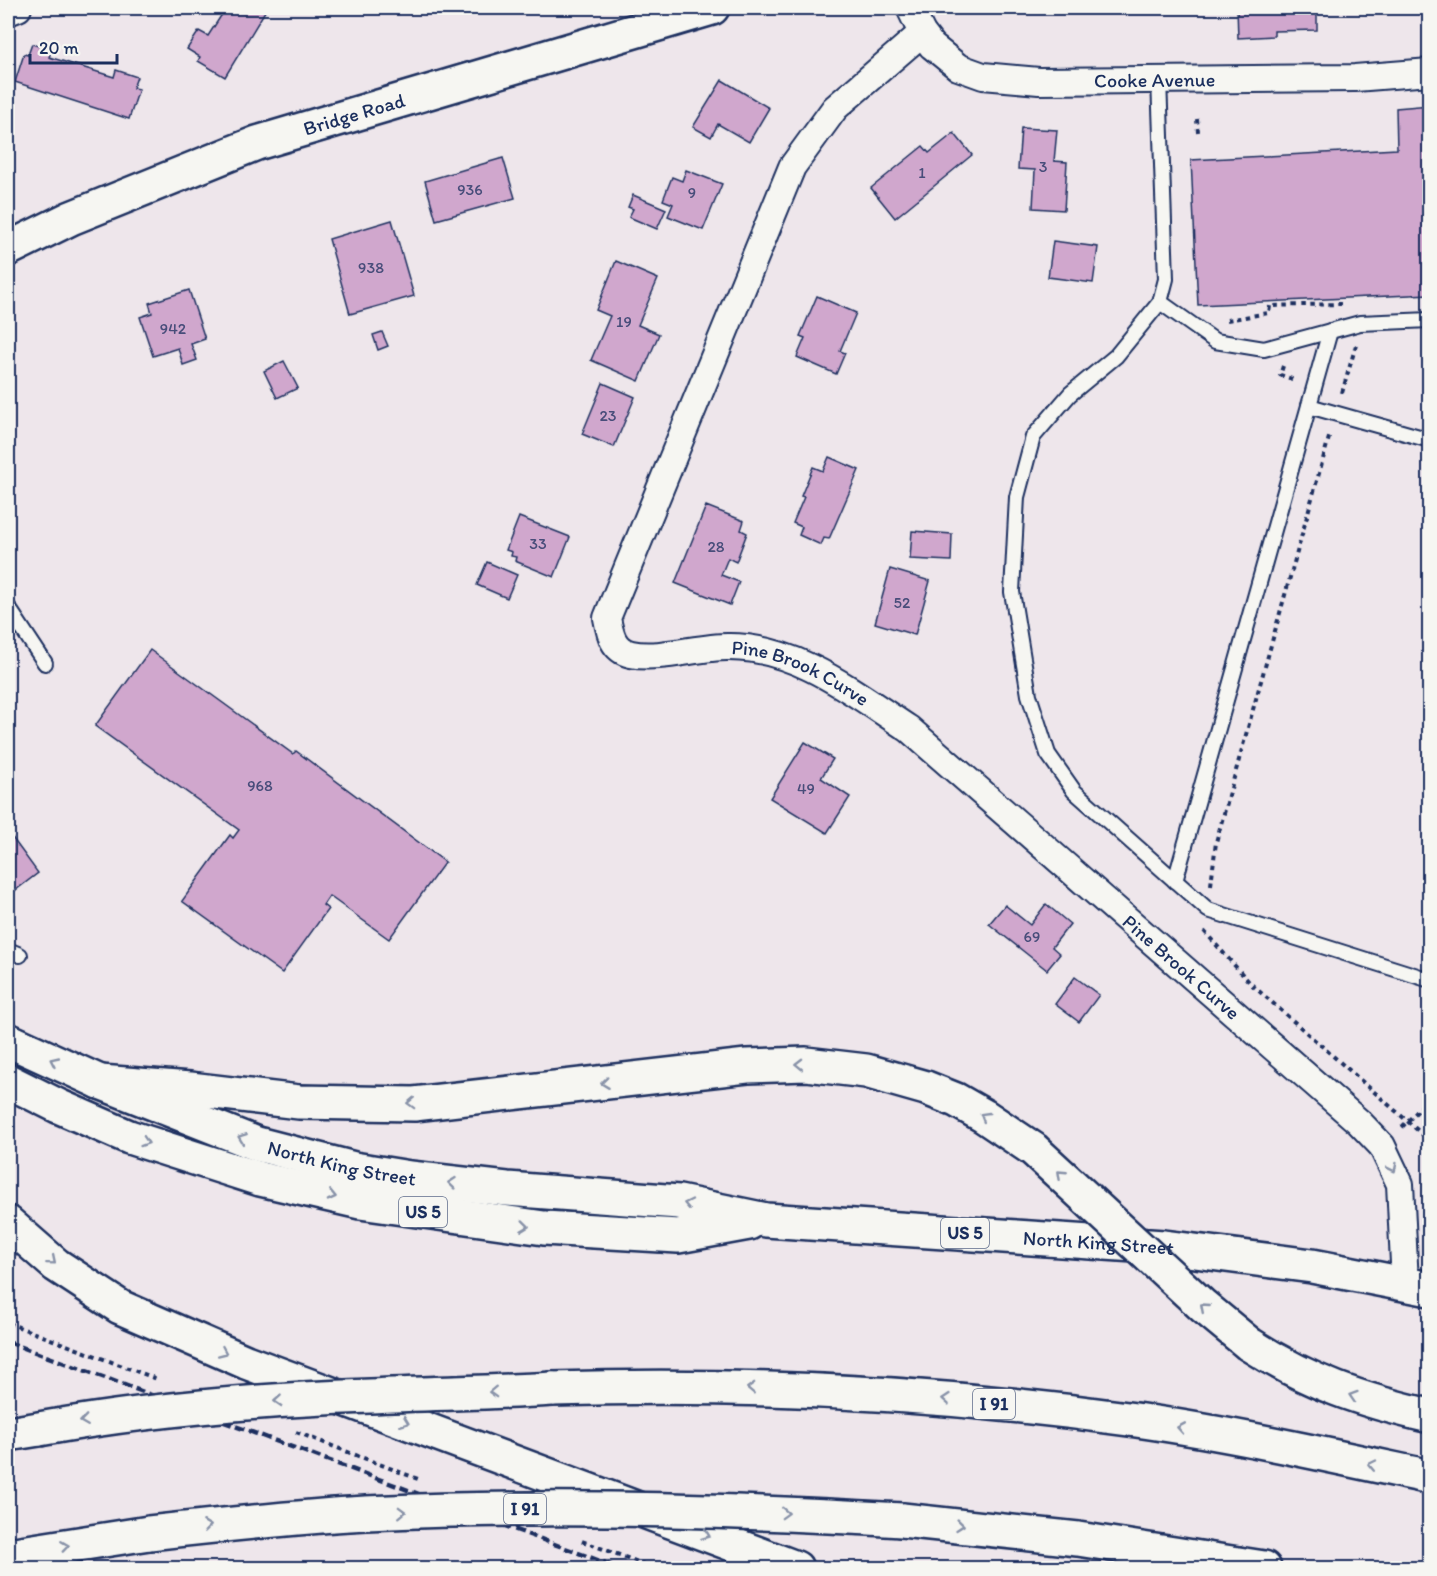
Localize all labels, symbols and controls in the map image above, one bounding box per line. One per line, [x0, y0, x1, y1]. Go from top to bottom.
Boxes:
scale bar [30, 27, 117, 65]
text: 20 m [39, 37, 79, 59]
street label: Cooke Avenue [1094, 67, 1215, 92]
street label: Bridge Road [300, 88, 408, 141]
house number: 3 [1039, 157, 1048, 176]
house number: 1 [918, 163, 926, 182]
house number: 936 [457, 180, 483, 199]
house number: 9 [688, 183, 696, 202]
house number: 938 [358, 258, 384, 277]
house number: 19 [616, 312, 632, 331]
house number: 942 [160, 319, 187, 338]
house number: 23 [599, 406, 617, 425]
house number: 33 [529, 534, 547, 553]
house number: 28 [707, 537, 725, 556]
house number: 52 [894, 593, 911, 612]
street label: Pine Brook Curve [731, 635, 874, 711]
house number: 968 [247, 776, 273, 795]
house number: 49 [797, 779, 815, 798]
street label: Pine Brook Curve [1118, 909, 1245, 1025]
house number: 69 [1024, 927, 1040, 946]
one-way arrow [49, 1056, 60, 1068]
one-way arrow [795, 1058, 804, 1070]
one-way arrow [601, 1076, 610, 1088]
one-way arrow [407, 1097, 416, 1110]
one-way arrow [980, 1112, 990, 1124]
one-way arrow [237, 1132, 247, 1145]
one-way arrow [139, 1135, 150, 1147]
street label: North King Street [265, 1135, 418, 1191]
one-way arrow [1385, 1162, 1397, 1173]
one-way arrow [1057, 1171, 1068, 1182]
one-way arrow [448, 1177, 457, 1190]
one-way arrow [327, 1188, 337, 1201]
road number: US 5 [399, 1197, 447, 1227]
one-way arrow [683, 1198, 693, 1211]
road number: US 5 [941, 1218, 989, 1248]
one-way arrow [520, 1219, 529, 1231]
street label: North King Street [1022, 1225, 1176, 1260]
one-way arrow [45, 1254, 56, 1265]
one-way arrow [1200, 1303, 1211, 1314]
one-way arrow [217, 1345, 228, 1357]
one-way arrow [747, 1382, 756, 1394]
one-way arrow [489, 1386, 498, 1399]
road number: I 91 [973, 1389, 1015, 1419]
one-way arrow [1348, 1391, 1359, 1403]
one-way arrow [941, 1393, 950, 1406]
one-way arrow [273, 1395, 282, 1408]
one-way arrow [79, 1415, 88, 1427]
one-way arrow [399, 1415, 410, 1427]
one-way arrow [1176, 1422, 1186, 1434]
one-way arrow [1368, 1459, 1378, 1472]
road number: I 91 [504, 1494, 546, 1524]
one-way arrow [397, 1505, 406, 1518]
one-way arrow [781, 1506, 790, 1519]
one-way arrow [956, 1518, 965, 1531]
one-way arrow [203, 1521, 212, 1533]
one-way arrow [700, 1527, 711, 1540]
one-way arrow [61, 1540, 70, 1552]

